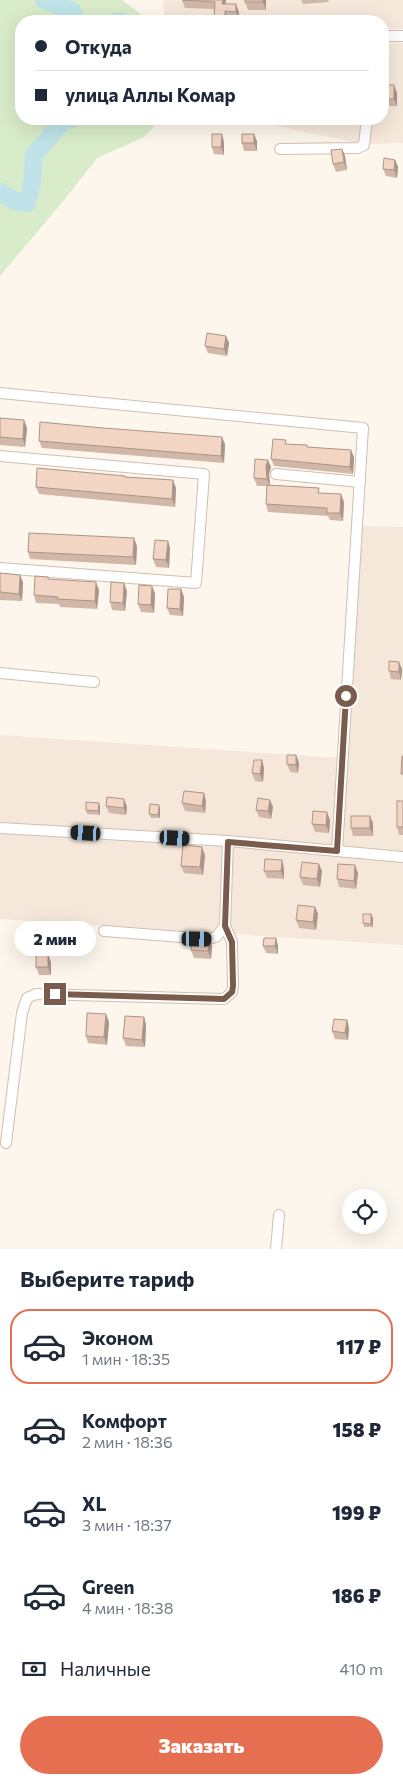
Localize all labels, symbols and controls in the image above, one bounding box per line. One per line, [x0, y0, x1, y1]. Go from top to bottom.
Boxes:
text: Откуда [65, 35, 132, 58]
text: улица Аллы Комар [65, 83, 236, 106]
route start [335, 685, 357, 707]
car [70, 825, 101, 841]
car [159, 830, 190, 846]
callout: 2 мин [14, 922, 96, 956]
text: 2 мин [33, 929, 77, 948]
car [181, 931, 212, 947]
route end [44, 983, 66, 1005]
map controls [342, 1189, 387, 1234]
button: locate [342, 1189, 387, 1234]
text: Выберите тариф [20, 1265, 194, 1292]
icon: car [22, 1324, 67, 1369]
text: Эконом [82, 1326, 153, 1349]
text: 117 ₽ [336, 1335, 381, 1358]
text: 1 мин · 18:35 [82, 1349, 170, 1368]
icon: car [22, 1407, 67, 1452]
text: Комфорт [82, 1409, 167, 1432]
text: 158 ₽ [333, 1418, 381, 1441]
text: 2 мин · 18:36 [82, 1432, 173, 1451]
icon: car [22, 1490, 67, 1535]
text: XL [82, 1492, 107, 1515]
text: 199 ₽ [332, 1501, 381, 1524]
text: 3 мин · 18:37 [82, 1515, 172, 1534]
icon: car [22, 1573, 67, 1618]
text: Green [82, 1575, 134, 1598]
text: 186 ₽ [332, 1584, 381, 1607]
text: 4 мин · 18:38 [82, 1598, 173, 1617]
icon: cash [20, 1655, 48, 1683]
text: Наличные [60, 1657, 151, 1680]
text: 410 m [340, 1659, 383, 1678]
button: Заказать [20, 1716, 383, 1774]

